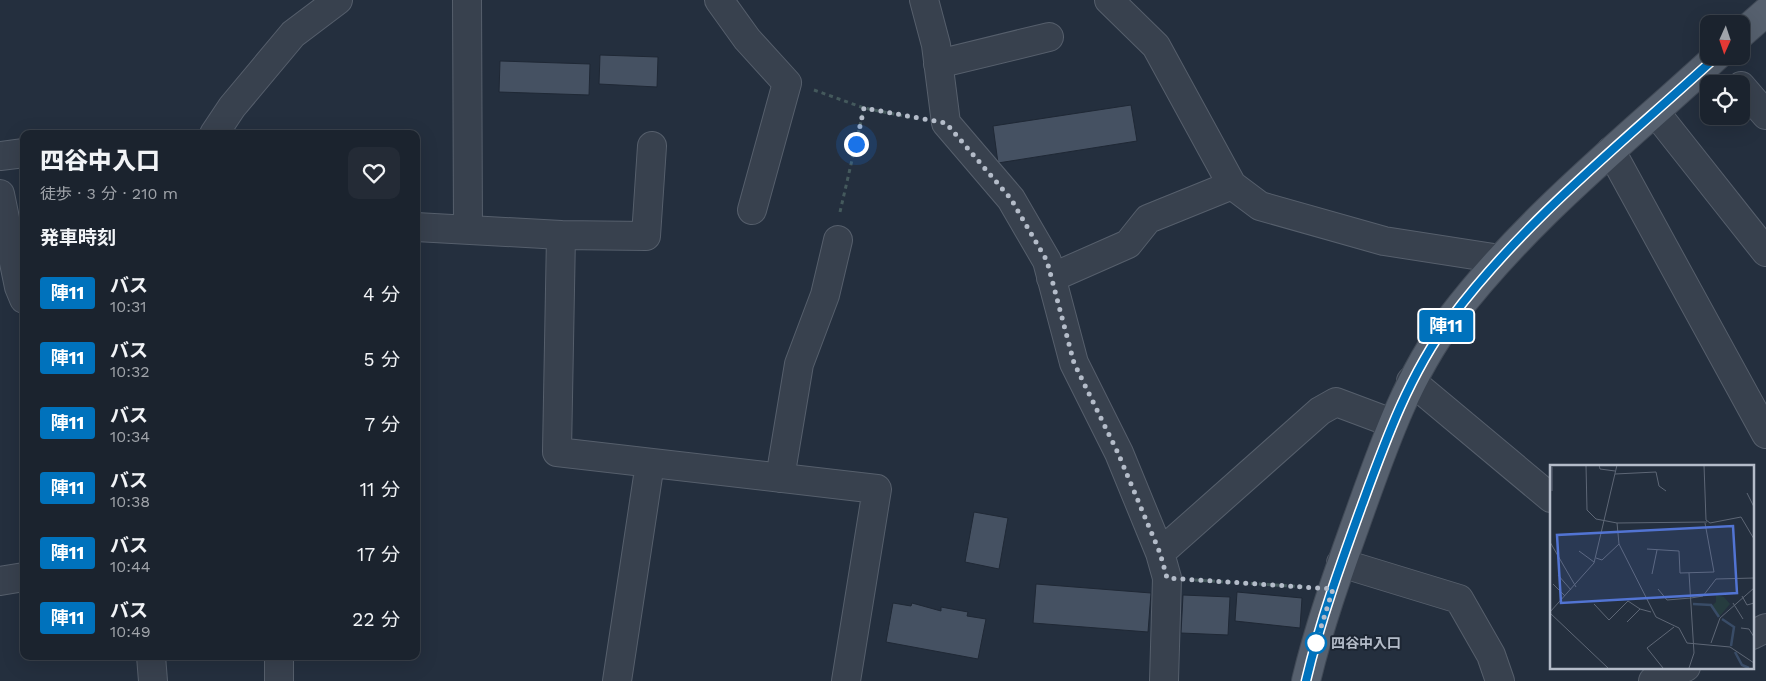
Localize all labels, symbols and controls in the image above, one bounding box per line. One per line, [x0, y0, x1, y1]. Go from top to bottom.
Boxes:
north arrow [1700, 15, 1750, 65]
map controls [1700, 15, 1750, 125]
button: locate [1700, 75, 1750, 125]
your location [844, 132, 869, 157]
text: 四谷中入口 [40, 147, 160, 175]
button: heart [348, 147, 400, 199]
text: 徒歩 · 3 分 · 210 m [40, 184, 178, 203]
text: 発車時刻 [40, 226, 116, 249]
text: バス [110, 274, 148, 297]
text: 陣11 [51, 282, 84, 303]
text: 4 分 [363, 283, 400, 306]
text: 10:31 [110, 297, 147, 316]
line badge: 陣11 [1417, 310, 1475, 342]
text: 陣11 [1429, 315, 1463, 336]
text: バス [110, 339, 148, 362]
text: 陣11 [51, 347, 84, 368]
text: 5 分 [363, 348, 400, 371]
text: 10:32 [110, 362, 150, 381]
text: バス [110, 404, 148, 427]
text: 陣11 [51, 412, 84, 433]
text: 7 分 [364, 413, 400, 436]
text: 10:34 [110, 427, 150, 446]
inset map [1550, 465, 1754, 668]
text: バス [110, 469, 148, 492]
text: 陣11 [51, 477, 84, 498]
text: 11 分 [360, 478, 400, 501]
text: 10:38 [110, 492, 150, 511]
text: バス [110, 534, 148, 557]
text: 陣11 [51, 542, 84, 563]
text: 17 分 [357, 543, 400, 566]
text: 10:44 [110, 557, 150, 576]
text: バス [110, 599, 148, 622]
text: 陣11 [51, 607, 84, 628]
text: 22 分 [352, 608, 400, 631]
text: 10:49 [110, 622, 151, 641]
marker: 四谷中入口 [1305, 632, 1327, 654]
place label: 四谷中入口 [1331, 635, 1401, 651]

